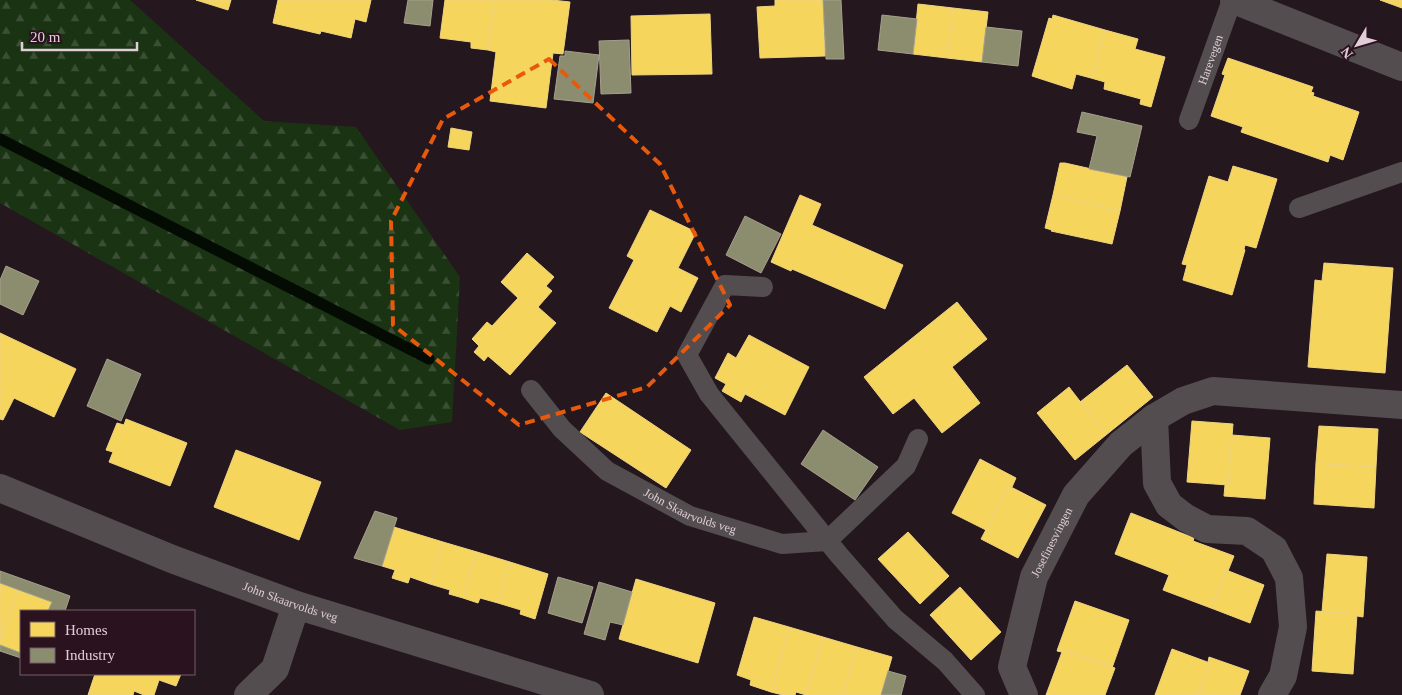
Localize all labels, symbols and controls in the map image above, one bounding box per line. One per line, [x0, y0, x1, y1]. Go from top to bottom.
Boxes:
scale bar [22, 20, 138, 52]
north arrow [1332, 20, 1382, 70]
text: 20 m [30, 29, 61, 45]
street label: Harevegen [1195, 33, 1226, 87]
text: N [1338, 44, 1356, 61]
street label: John Skaarvolds veg [641, 485, 738, 537]
street label: Josefinesvingen [1028, 505, 1075, 580]
street label: John Skaarvolds veg [241, 579, 339, 624]
legend [20, 610, 195, 675]
text: Homes [65, 622, 108, 638]
text: Industry [65, 647, 115, 663]

